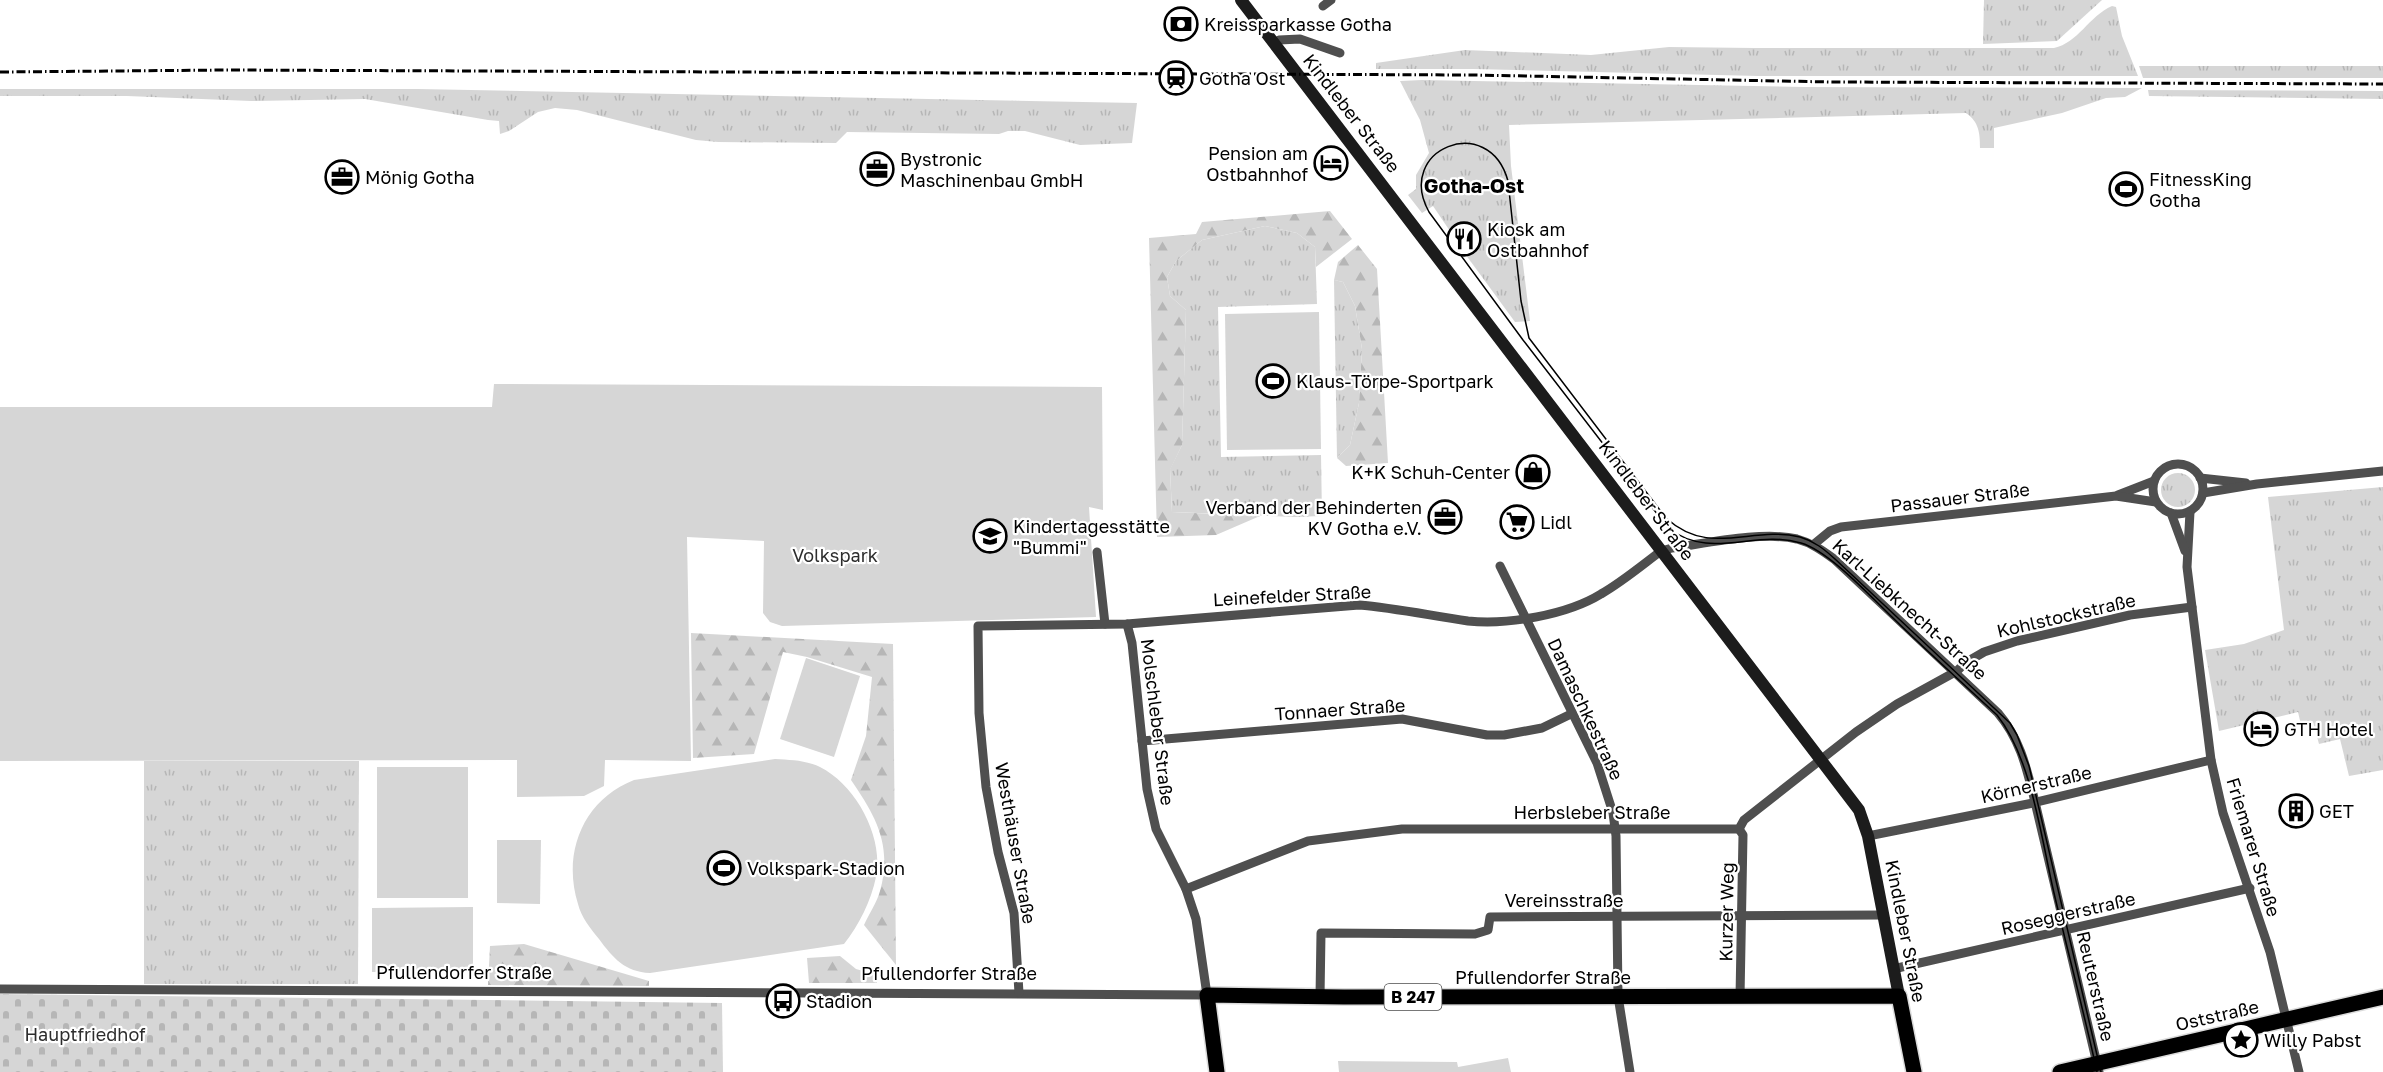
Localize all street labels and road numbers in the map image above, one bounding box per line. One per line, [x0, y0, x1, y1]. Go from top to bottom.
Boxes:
street label: Kindleber Straße [1299, 49, 1405, 177]
street label: Kindleber Straße [1595, 436, 1699, 564]
street label: Passauer Straße [1889, 478, 2031, 516]
street label: Karl-Liebknecht-Straße [1828, 534, 1992, 684]
street label: Leinefelder Straße [1212, 580, 1372, 610]
street label: Kohlstockstraße [1994, 588, 2138, 642]
street label: Damaschkestraße [1543, 634, 1629, 784]
street label: Molschleber Straße [1137, 637, 1179, 807]
street label: Tonnaer Straße [1274, 693, 1406, 725]
street label: Westhäuser Straße [991, 761, 1041, 925]
street label: Körnerstraße [1978, 761, 2094, 807]
street label: Friemarer Straße [2222, 775, 2286, 919]
street label: Herbsleber Straße [1513, 801, 1671, 823]
street label: Kindleber Straße [1881, 858, 1931, 1004]
street label: Kurzer Weg [1714, 862, 1738, 962]
street label: Roseggerstraße [1999, 887, 2137, 939]
street label: Vereinsstraße [1505, 889, 1623, 911]
street label: Reuterstraße [2073, 929, 2119, 1043]
street label: Pfullendorfer Straße [376, 961, 552, 983]
street label: Pfullendorfer Straße [861, 962, 1037, 984]
street label: Pfullendorfer Straße [1455, 966, 1631, 988]
road number: B 247 [1384, 984, 1442, 1010]
street label: Oststraße [2173, 995, 2261, 1035]

